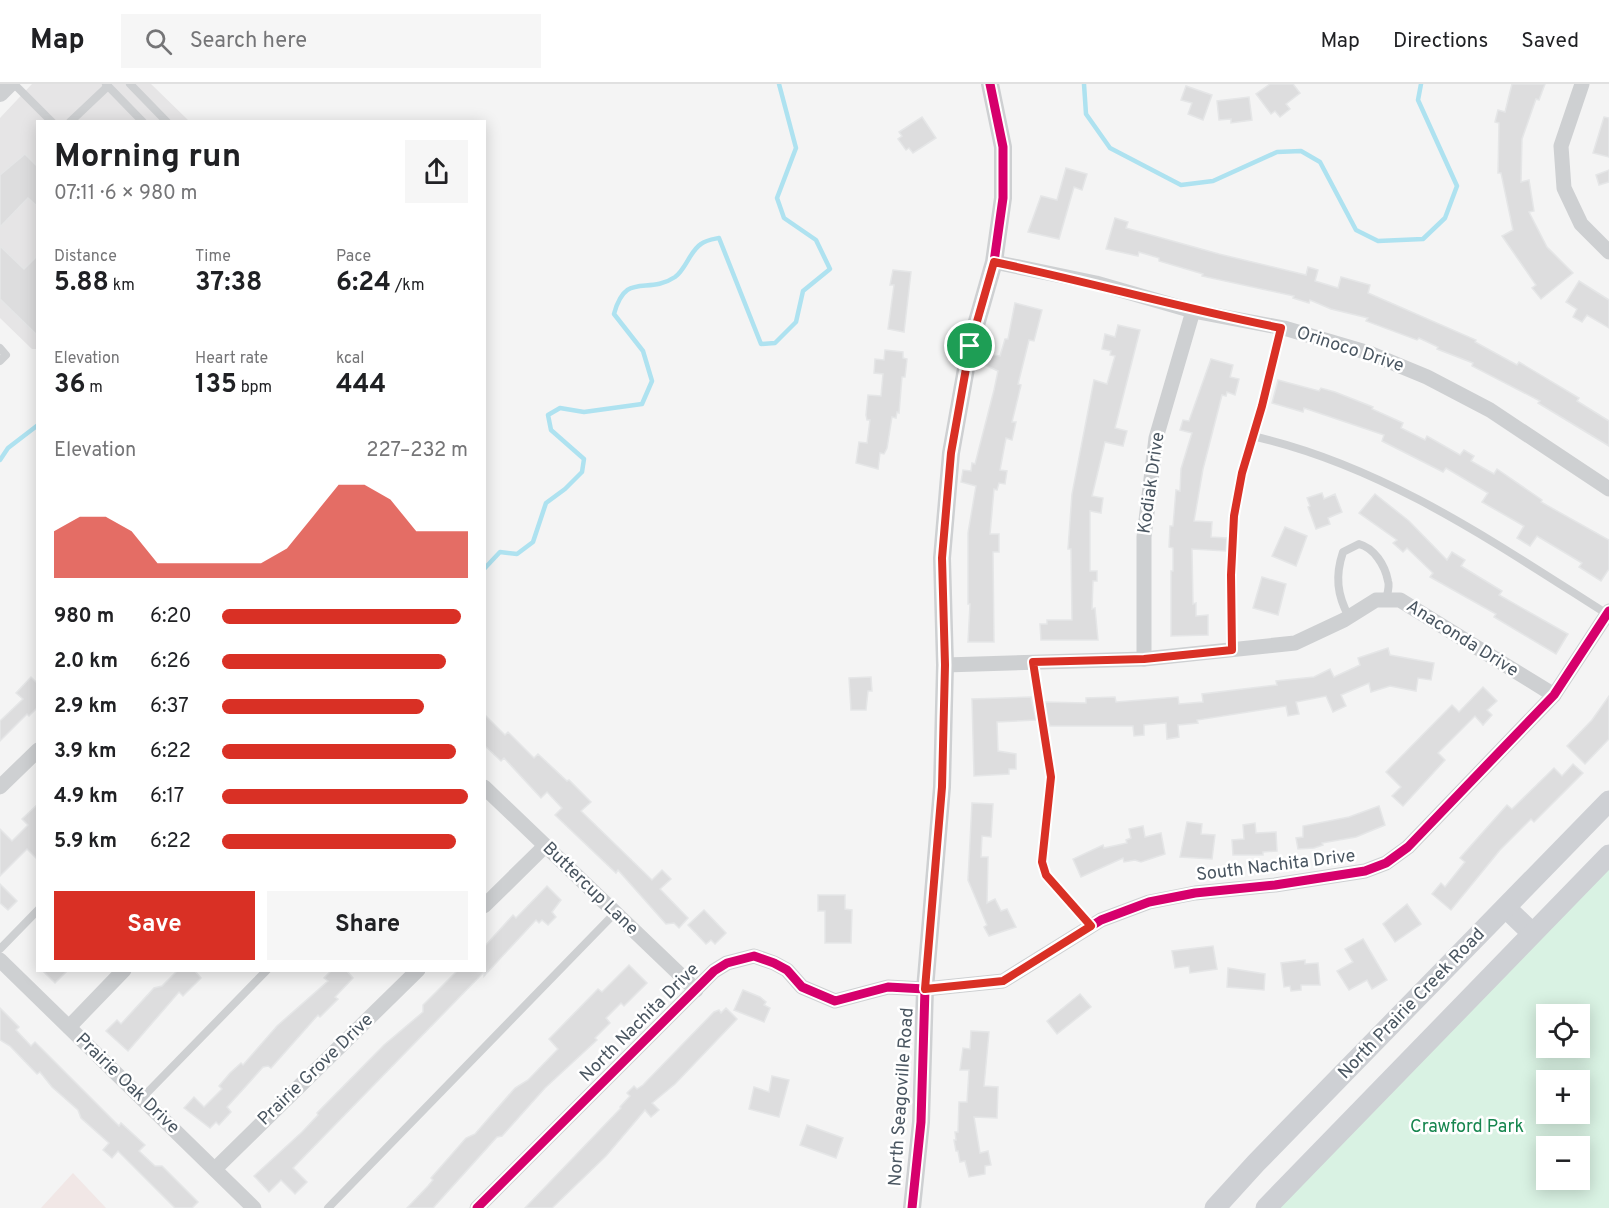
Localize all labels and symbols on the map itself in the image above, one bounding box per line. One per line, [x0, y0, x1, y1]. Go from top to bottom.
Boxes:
pin [944, 320, 995, 371]
street label: Orinoco Drive [1293, 322, 1407, 378]
street label: Kodiak Drive [1133, 431, 1171, 535]
street label: Anaconda Drive [1402, 595, 1522, 683]
street label: Buttercup Lane [537, 837, 643, 941]
street label: South Nachita Drive [1195, 845, 1357, 887]
street label: North Prairie Creek Road [1334, 924, 1490, 1084]
street label: North Nachita Drive [575, 958, 705, 1088]
street label: North Seagoville Road [884, 1007, 920, 1187]
street label: Prairie Grove Drive [253, 1009, 379, 1131]
street label: Prairie Oak Drive [70, 1028, 184, 1140]
park label: Crawford Park [1410, 1116, 1524, 1139]

